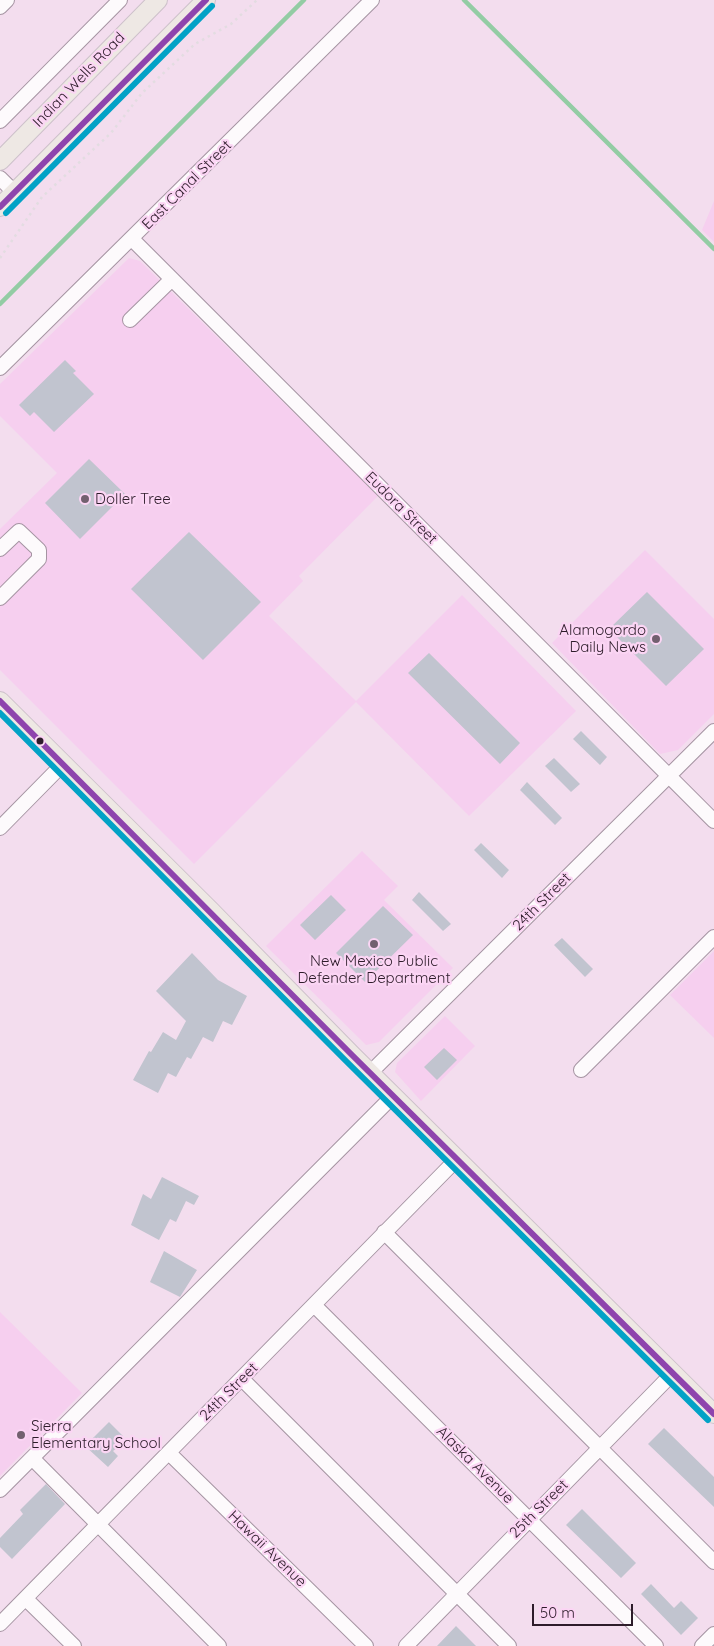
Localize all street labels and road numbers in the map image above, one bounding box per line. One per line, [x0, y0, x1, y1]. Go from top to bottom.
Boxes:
street label: Indian Wells Road [29, 29, 129, 131]
street label: East Canal Street [139, 137, 235, 233]
street label: Eudora Street [361, 468, 441, 548]
street label: 24th Street [509, 869, 575, 935]
street label: 24th Street [196, 1359, 262, 1425]
street label: Alaska Avenue [433, 1423, 517, 1507]
street label: 25th Street [506, 1476, 572, 1542]
street label: Hawaii Avenue [224, 1507, 310, 1591]

